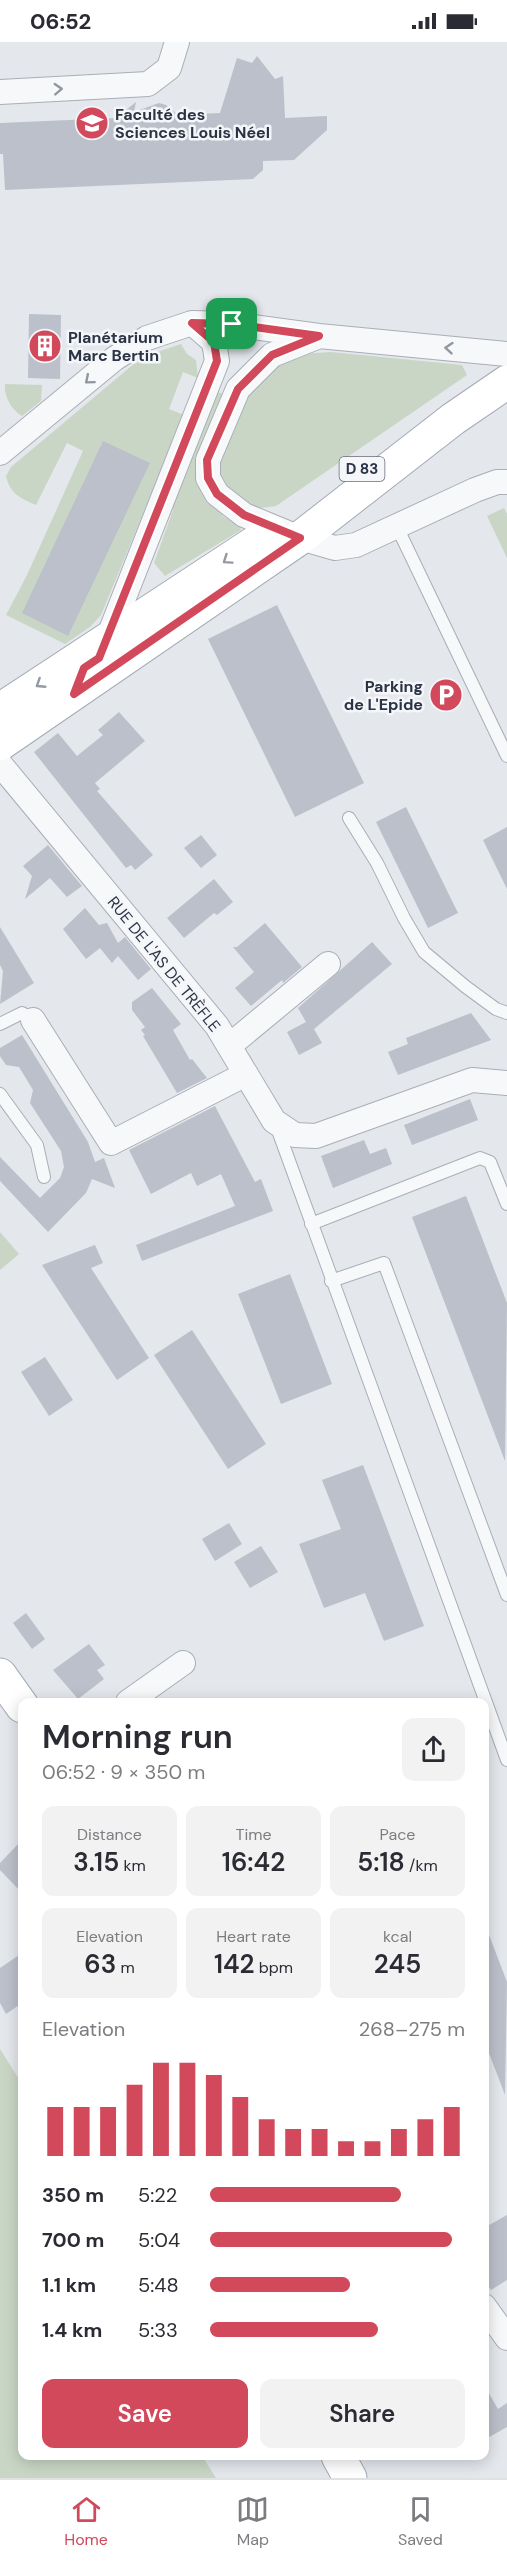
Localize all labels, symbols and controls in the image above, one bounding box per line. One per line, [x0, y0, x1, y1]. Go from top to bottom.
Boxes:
text: 06:52 [30, 7, 91, 36]
one-way arrow [54, 82, 63, 95]
place label: Faculté des Sciences Louis Néel [115, 104, 270, 143]
school or university icon: Faculté des Sciences Louis Néel [74, 105, 110, 141]
pin [206, 298, 257, 349]
icon: arrive [215, 307, 248, 340]
place label: Planétarium Marc Bertin [68, 327, 163, 366]
building icon: Planétarium Marc Bertin [27, 328, 63, 364]
one-way arrow [444, 342, 453, 355]
one-way arrow [85, 373, 96, 384]
road number: D 83 [340, 457, 385, 481]
one-way arrow [223, 553, 233, 565]
one-way arrow [36, 676, 47, 687]
place label: Parking de L'Epide [344, 676, 423, 715]
parking icon: Parking de L'Epide [428, 677, 464, 713]
street label: RUE DE L'AS DE TRÈFLE [103, 892, 225, 1036]
text: Morning run [42, 1715, 233, 1758]
button: share [402, 1718, 465, 1781]
text: 06:52 · 9 × 350 m [42, 1759, 205, 1785]
text: Distance [77, 1824, 142, 1845]
text: Time [235, 1824, 272, 1845]
text: Pace [380, 1824, 415, 1845]
text: 3.15 [73, 1845, 119, 1879]
text: 16:42 [222, 1845, 285, 1879]
text: 5:18 [357, 1845, 405, 1879]
text: km [119, 1855, 146, 1876]
text: /km [405, 1855, 438, 1876]
text: Elevation [76, 1926, 143, 1947]
text: Heart rate [216, 1926, 291, 1947]
text: kcal [383, 1926, 412, 1947]
text: 63 [84, 1947, 116, 1981]
text: 142 [214, 1947, 255, 1981]
text: 245 [374, 1947, 421, 1981]
text: m [116, 1957, 135, 1978]
text: bpm [255, 1957, 293, 1978]
text: Elevation [42, 2016, 125, 2042]
text: 268–275 m [359, 2016, 465, 2042]
text: 350 m [42, 2182, 104, 2208]
text: 5:22 [138, 2182, 177, 2208]
text: 700 m [42, 2227, 104, 2253]
text: 5:04 [138, 2227, 180, 2253]
text: 1.1 km [42, 2272, 96, 2298]
text: 5:48 [138, 2272, 179, 2298]
text: 1.4 km [42, 2317, 102, 2343]
text: 5:33 [138, 2317, 178, 2343]
button: Save [42, 2379, 248, 2448]
button: Share [260, 2379, 465, 2448]
tab: Home [64, 2493, 108, 2550]
tab: Map [236, 2493, 269, 2550]
tab: Saved [398, 2493, 443, 2550]

